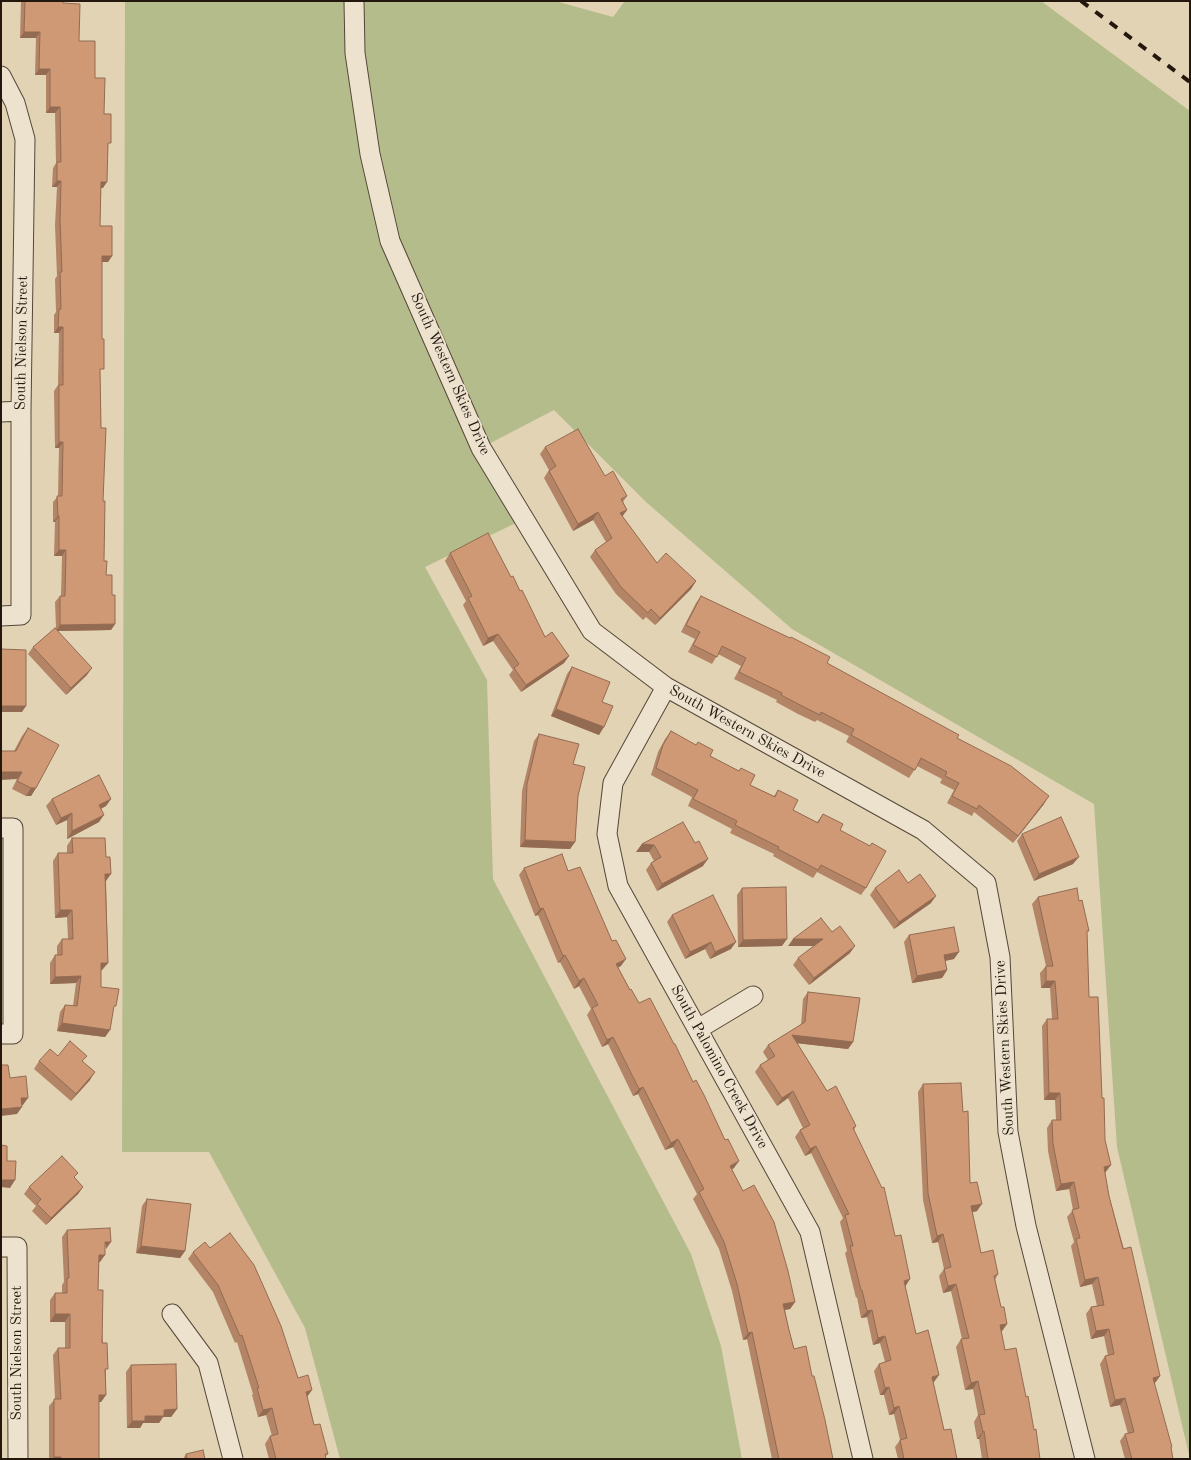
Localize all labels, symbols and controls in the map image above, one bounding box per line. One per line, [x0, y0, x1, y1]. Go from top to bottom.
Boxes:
street label: South Nielson Street [12, 275, 32, 411]
street label: South Western Skies Drive [406, 290, 494, 458]
street label: South Western Skies Drive [666, 682, 828, 782]
street label: South Western Skies Drive [991, 960, 1019, 1136]
street label: South Palomino Creek Drive [666, 982, 772, 1152]
street label: South Nielson Street [8, 1286, 26, 1420]

